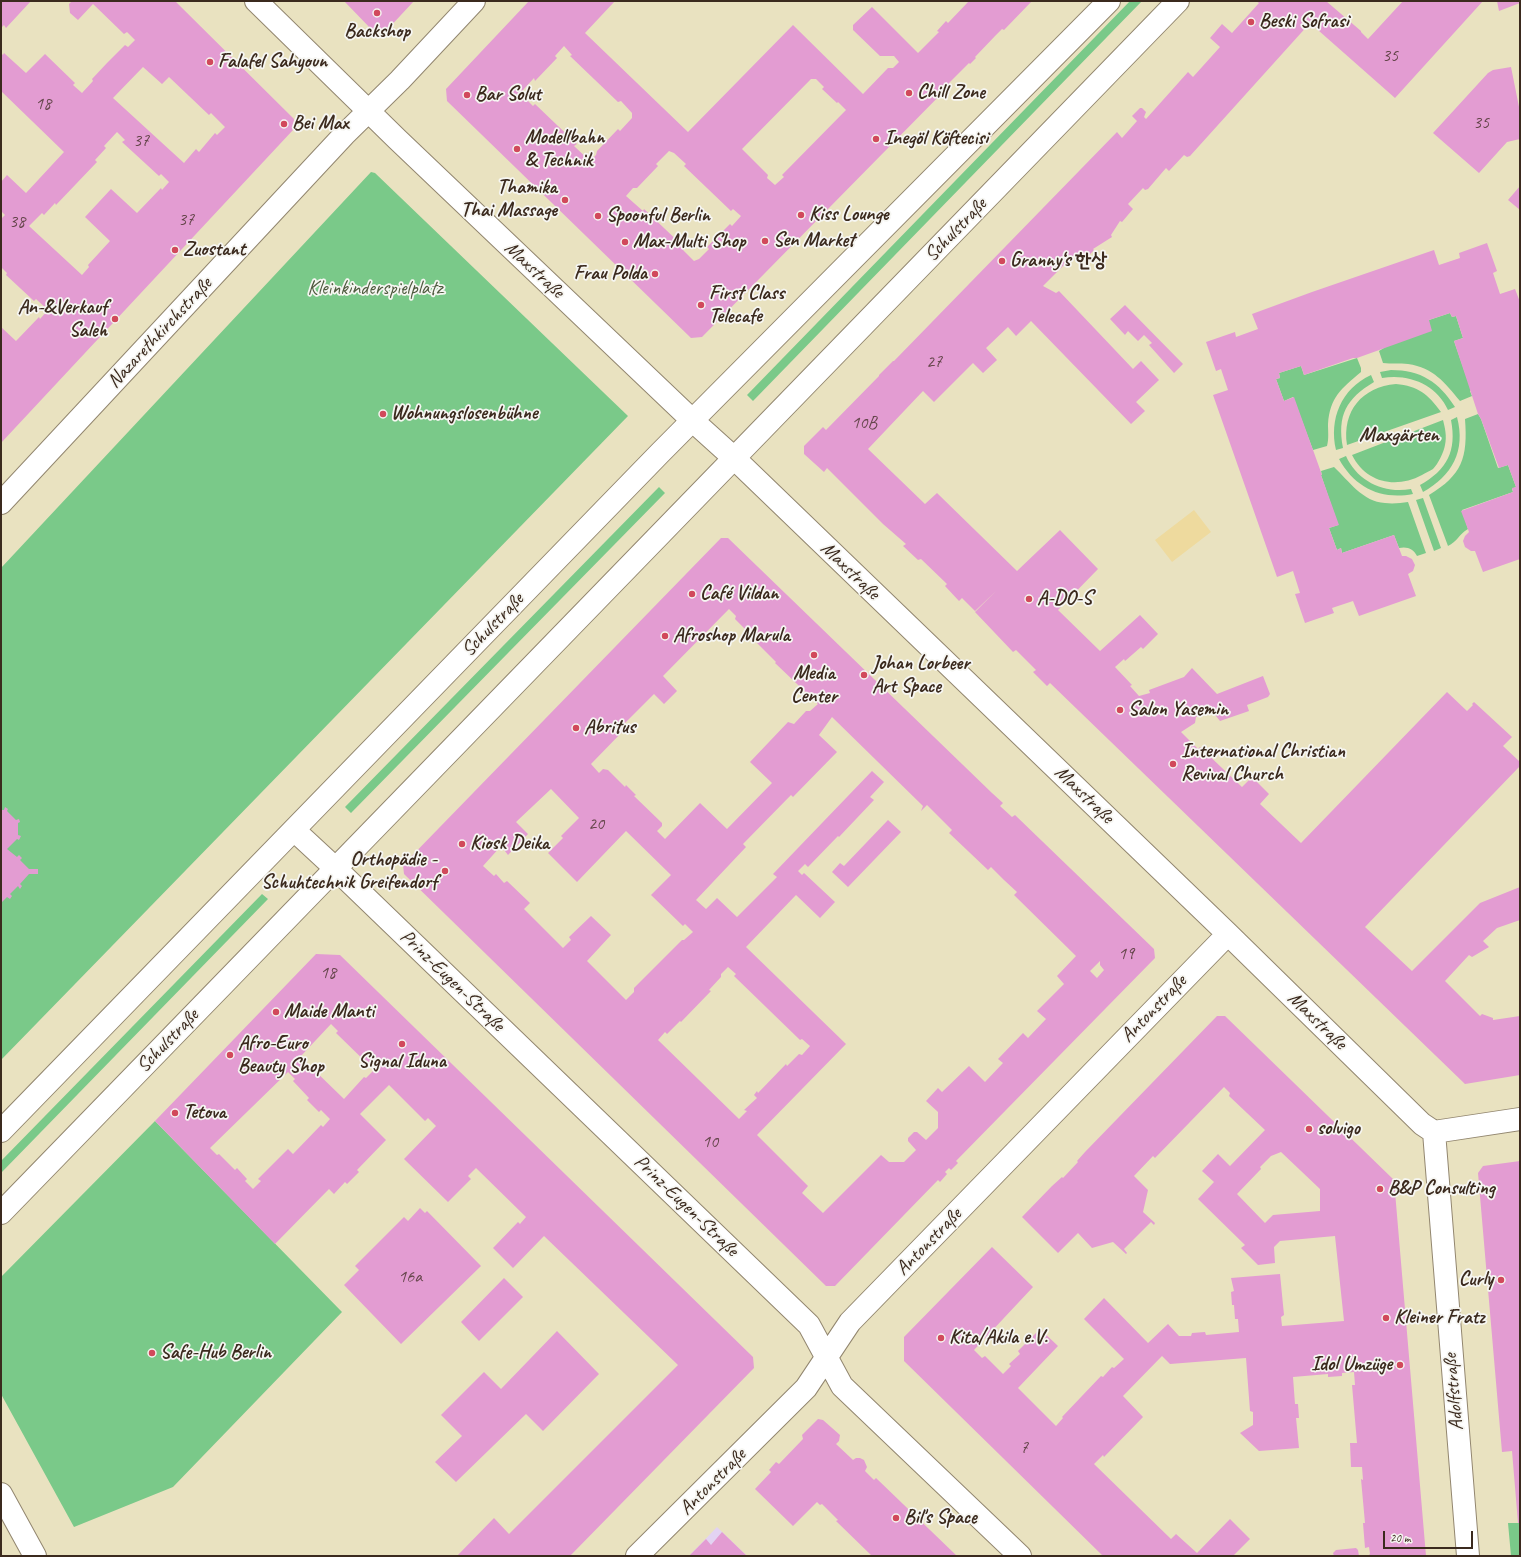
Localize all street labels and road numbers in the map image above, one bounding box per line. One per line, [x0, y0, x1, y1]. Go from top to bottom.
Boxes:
street label: Schulstraße [920, 193, 992, 267]
street label: Maxstraße [499, 236, 569, 304]
street label: Nazarethkirchstraße [102, 273, 218, 393]
street label: Maxstraße [815, 537, 885, 605]
street label: Schulstraße [457, 588, 529, 662]
street label: Maxstraße [1049, 761, 1119, 829]
street label: Prinz-Eugen-Straße [395, 925, 509, 1037]
street label: Antonstraße [1116, 970, 1192, 1048]
street label: Maxstraße [1282, 987, 1352, 1055]
street label: Schulstraße [132, 1004, 204, 1078]
street label: Prinz-Eugen-Straße [629, 1150, 743, 1262]
street label: Antonstraße [891, 1203, 967, 1281]
street label: Adolfstraße [1439, 1352, 1469, 1432]
street label: Antonstraße [675, 1444, 751, 1520]

